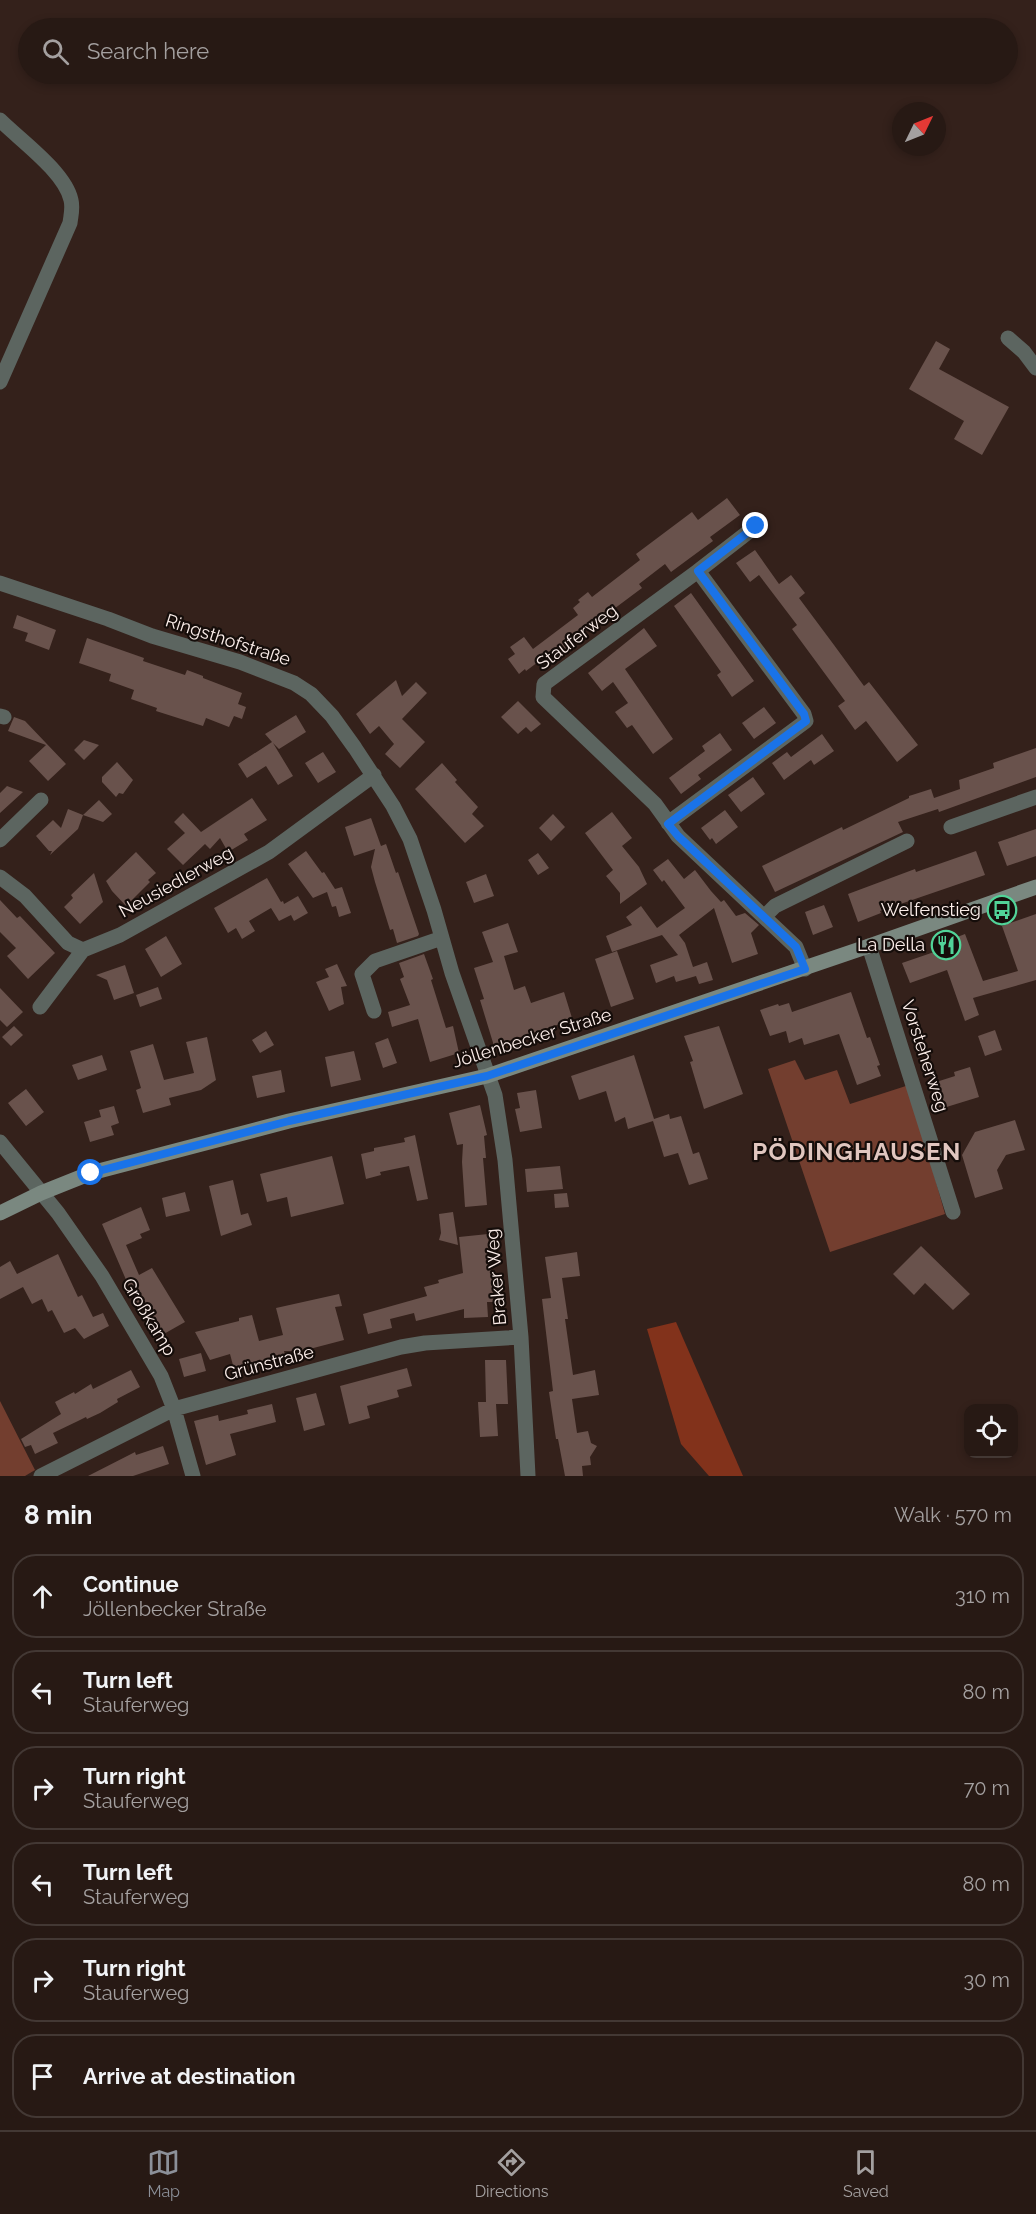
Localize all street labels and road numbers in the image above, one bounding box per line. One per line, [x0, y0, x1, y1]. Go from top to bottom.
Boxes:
street label: Stauferweg [532, 599, 621, 674]
street label: Ringsthofstraße [163, 609, 294, 670]
street label: Neusiedlerweg [115, 842, 236, 922]
street label: Vorsteherweg [897, 997, 953, 1115]
street label: Jöllenbecker Straße [450, 1003, 614, 1072]
street label: Braker Weg [481, 1228, 510, 1326]
street label: Großkamp [118, 1274, 181, 1359]
street label: Grünstraße [222, 1340, 316, 1385]

